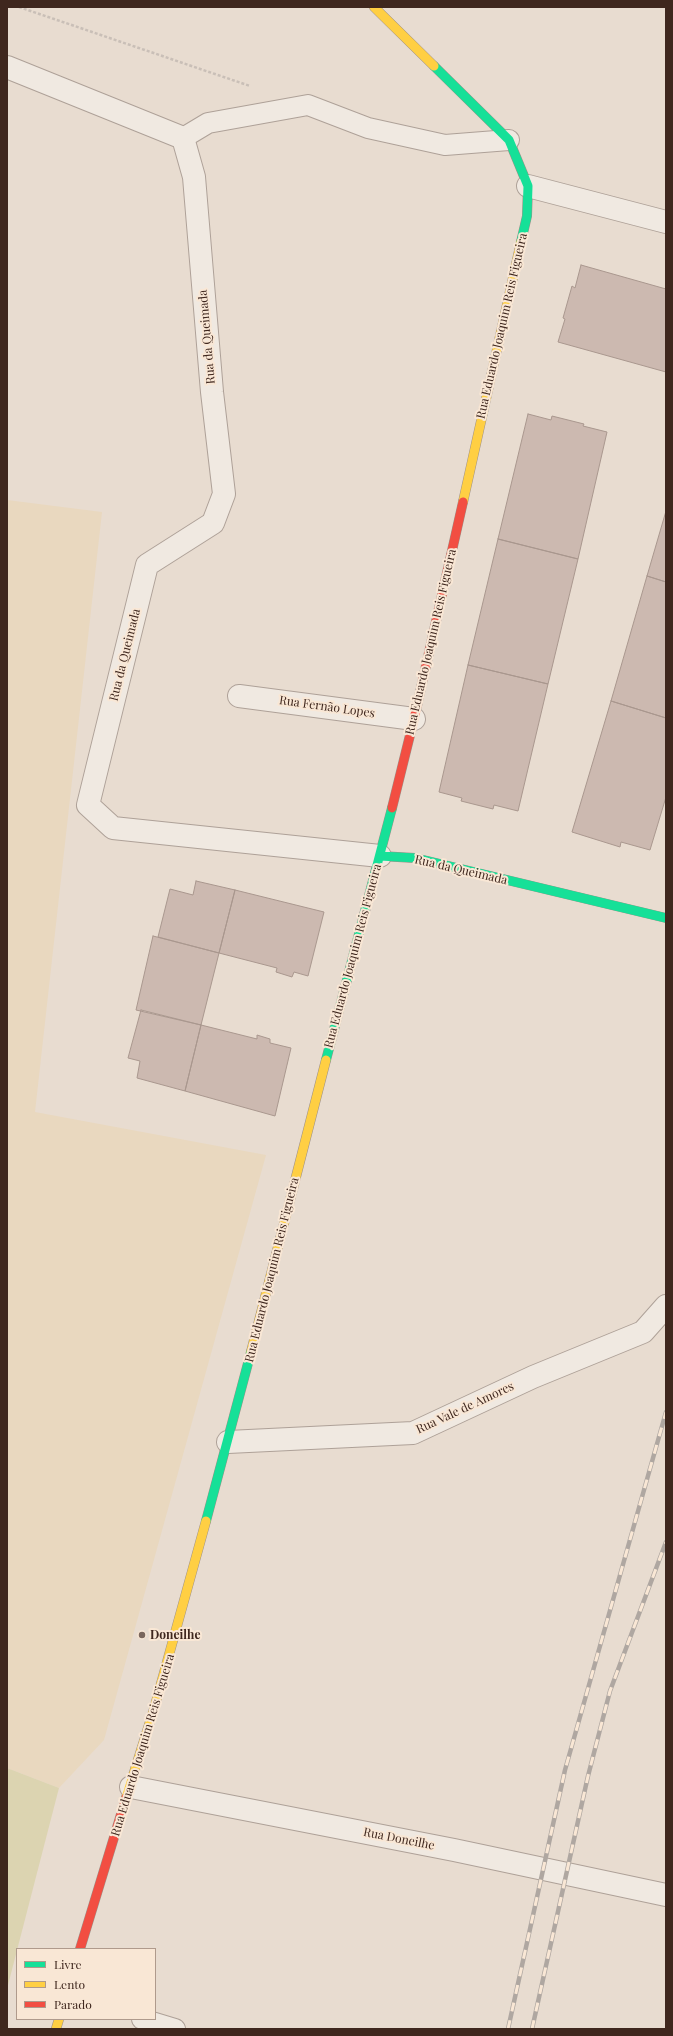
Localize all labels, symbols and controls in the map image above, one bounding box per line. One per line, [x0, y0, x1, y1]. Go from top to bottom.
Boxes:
street label: Rua Eduardo Joaquim Reis Figueira [474, 232, 530, 420]
street label: Rua da Queimada [196, 289, 218, 385]
street label: Rua Eduardo Joaquim Reis Figueira [403, 548, 459, 736]
street label: Rua da Queimada [107, 607, 143, 703]
street label: Rua Fernão Lopes [278, 693, 376, 721]
street label: Rua da Queimada [413, 852, 509, 888]
street label: Rua Eduardo Joaquim Reis Figueira [321, 862, 385, 1050]
street label: Rua Eduardo Joaquim Reis Figueira [242, 1176, 302, 1364]
street label: Rua Vale de Amores [414, 1379, 516, 1437]
place label: Doneilhe [150, 1628, 200, 1642]
marker: Doneilhe [137, 1630, 147, 1640]
street label: Rua Eduardo Joaquim Reis Figueira [108, 1652, 178, 1838]
street label: Rua Doneilhe [362, 1825, 436, 1853]
legend [16, 1948, 156, 2020]
text: Livre [54, 1956, 82, 1972]
text: Lento [54, 1976, 85, 1992]
text: Parado [54, 1996, 92, 2012]

